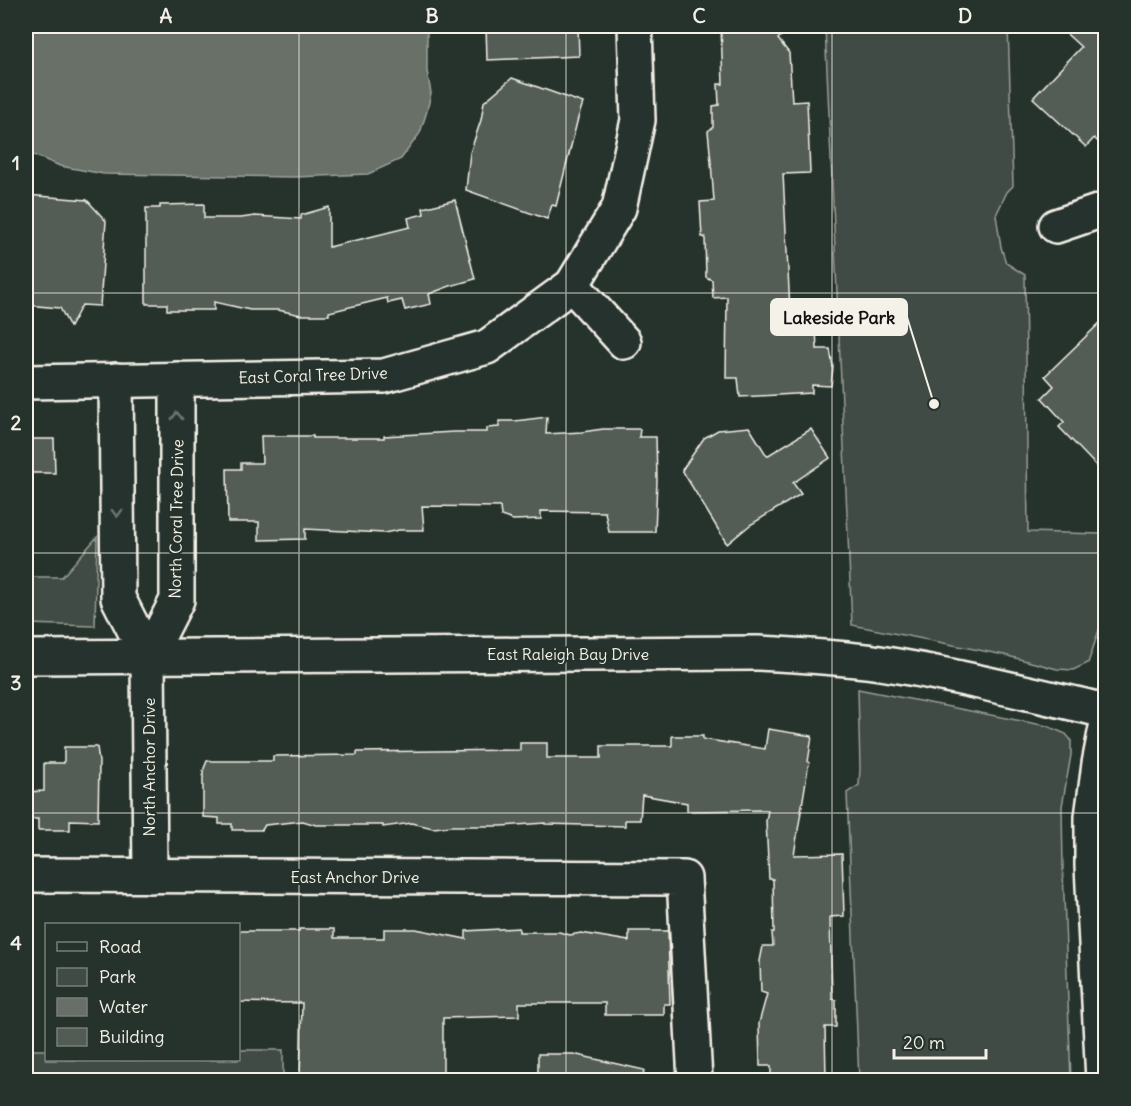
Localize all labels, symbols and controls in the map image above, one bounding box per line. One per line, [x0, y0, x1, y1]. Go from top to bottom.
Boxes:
text: A [160, 3, 173, 28]
text: B [425, 3, 439, 28]
text: C [692, 3, 706, 28]
text: D [958, 3, 972, 28]
text: 1 [12, 150, 20, 175]
callout: Lakeside Park [771, 299, 907, 335]
text: Lakeside Park [783, 306, 895, 329]
street label: East Coral Tree Drive [238, 362, 388, 388]
text: 2 [11, 410, 22, 435]
one-way arrow [171, 412, 184, 421]
street label: North Coral Tree Drive [165, 439, 187, 599]
one-way arrow [111, 509, 123, 518]
street label: East Raleigh Bay Drive [487, 644, 649, 664]
text: 3 [10, 670, 22, 695]
street label: North Anchor Drive [139, 698, 159, 836]
street label: East Anchor Drive [291, 867, 419, 887]
legend [45, 923, 240, 1061]
text: 4 [10, 930, 22, 955]
text: Road [99, 935, 142, 958]
text: Park [99, 965, 136, 988]
text: Water [99, 995, 149, 1018]
scale bar [894, 1022, 986, 1060]
text: Building [99, 1025, 164, 1048]
text: 20 m [903, 1031, 945, 1054]

